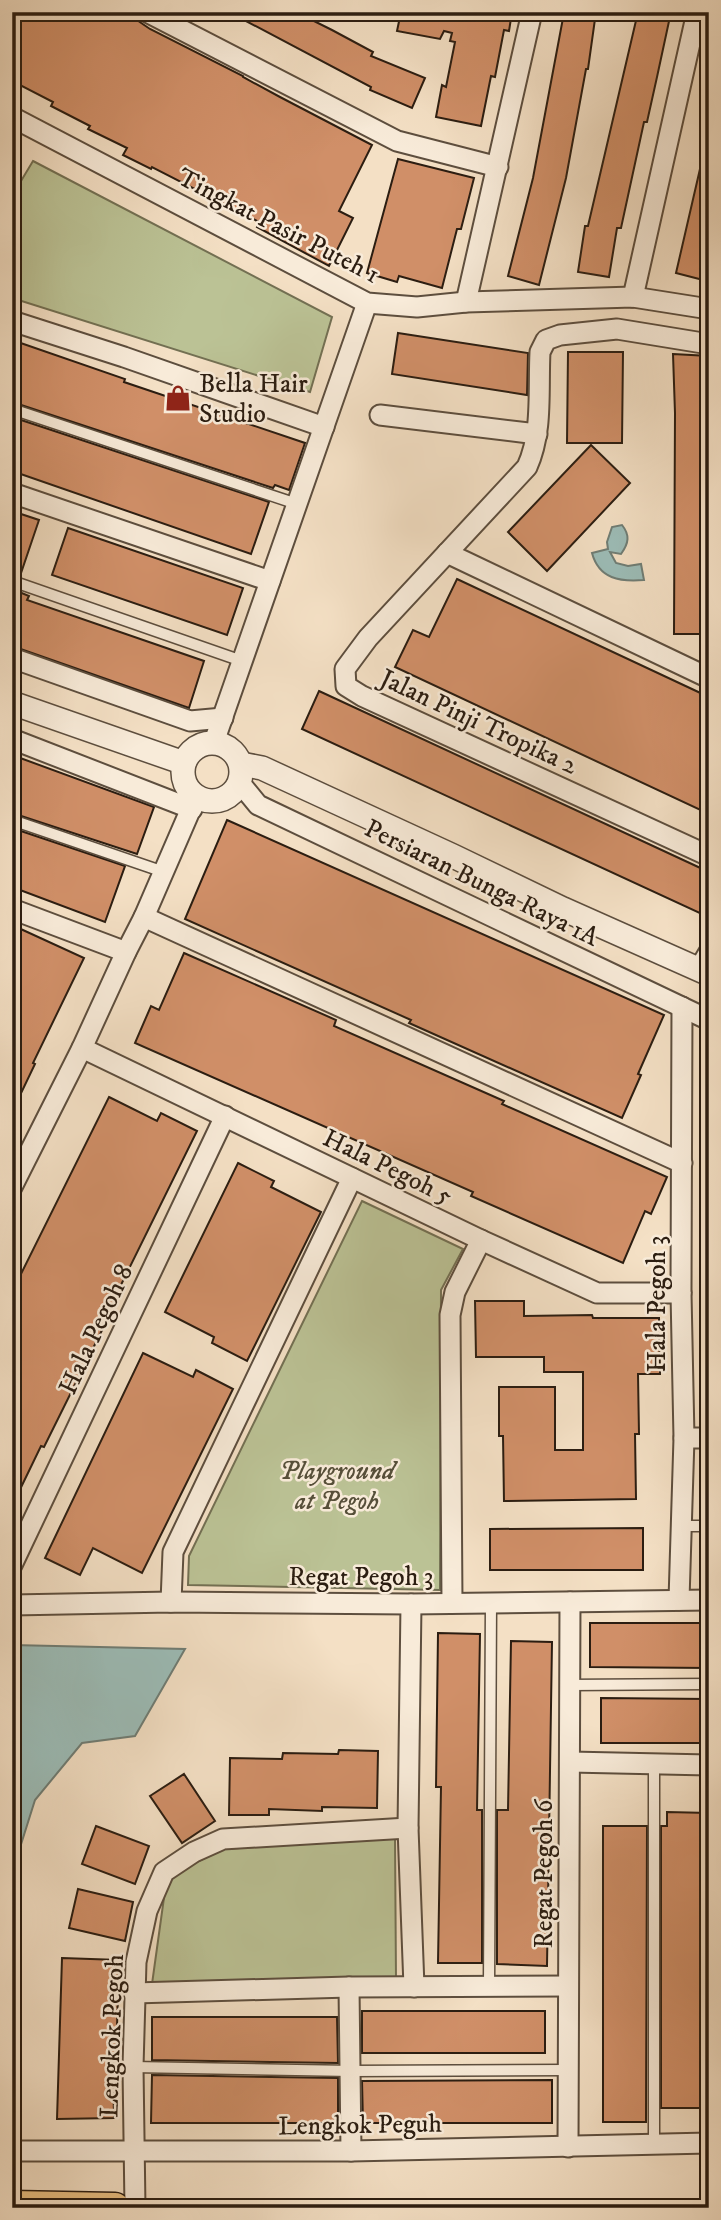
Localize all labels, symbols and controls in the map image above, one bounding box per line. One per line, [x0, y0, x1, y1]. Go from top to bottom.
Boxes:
street label: Tingkat Pasir Puteh 1 [172, 161, 385, 292]
place label: Bella Hair Studio [199, 368, 308, 431]
shop icon: Bella Hair Studio [163, 383, 193, 413]
street label: Jalan Pinji Tropika 2 [373, 661, 583, 783]
street label: Persiaran Bunga Raya 1A [359, 812, 604, 955]
street label: Hala Pegoh 5 [317, 1122, 458, 1213]
street label: Hala Pegoh 3 [641, 1236, 674, 1372]
street label: Hala Pegoh 8 [52, 1259, 141, 1400]
park label: Playground at Pegoh [279, 1455, 398, 1518]
street label: Regat Pegoh 3 [288, 1561, 434, 1594]
street label: Regat Pegoh 6 [528, 1798, 561, 1948]
street label: Lengkok Pegoh [93, 1953, 132, 2118]
street label: Lengkok Peguh [278, 2108, 443, 2143]

